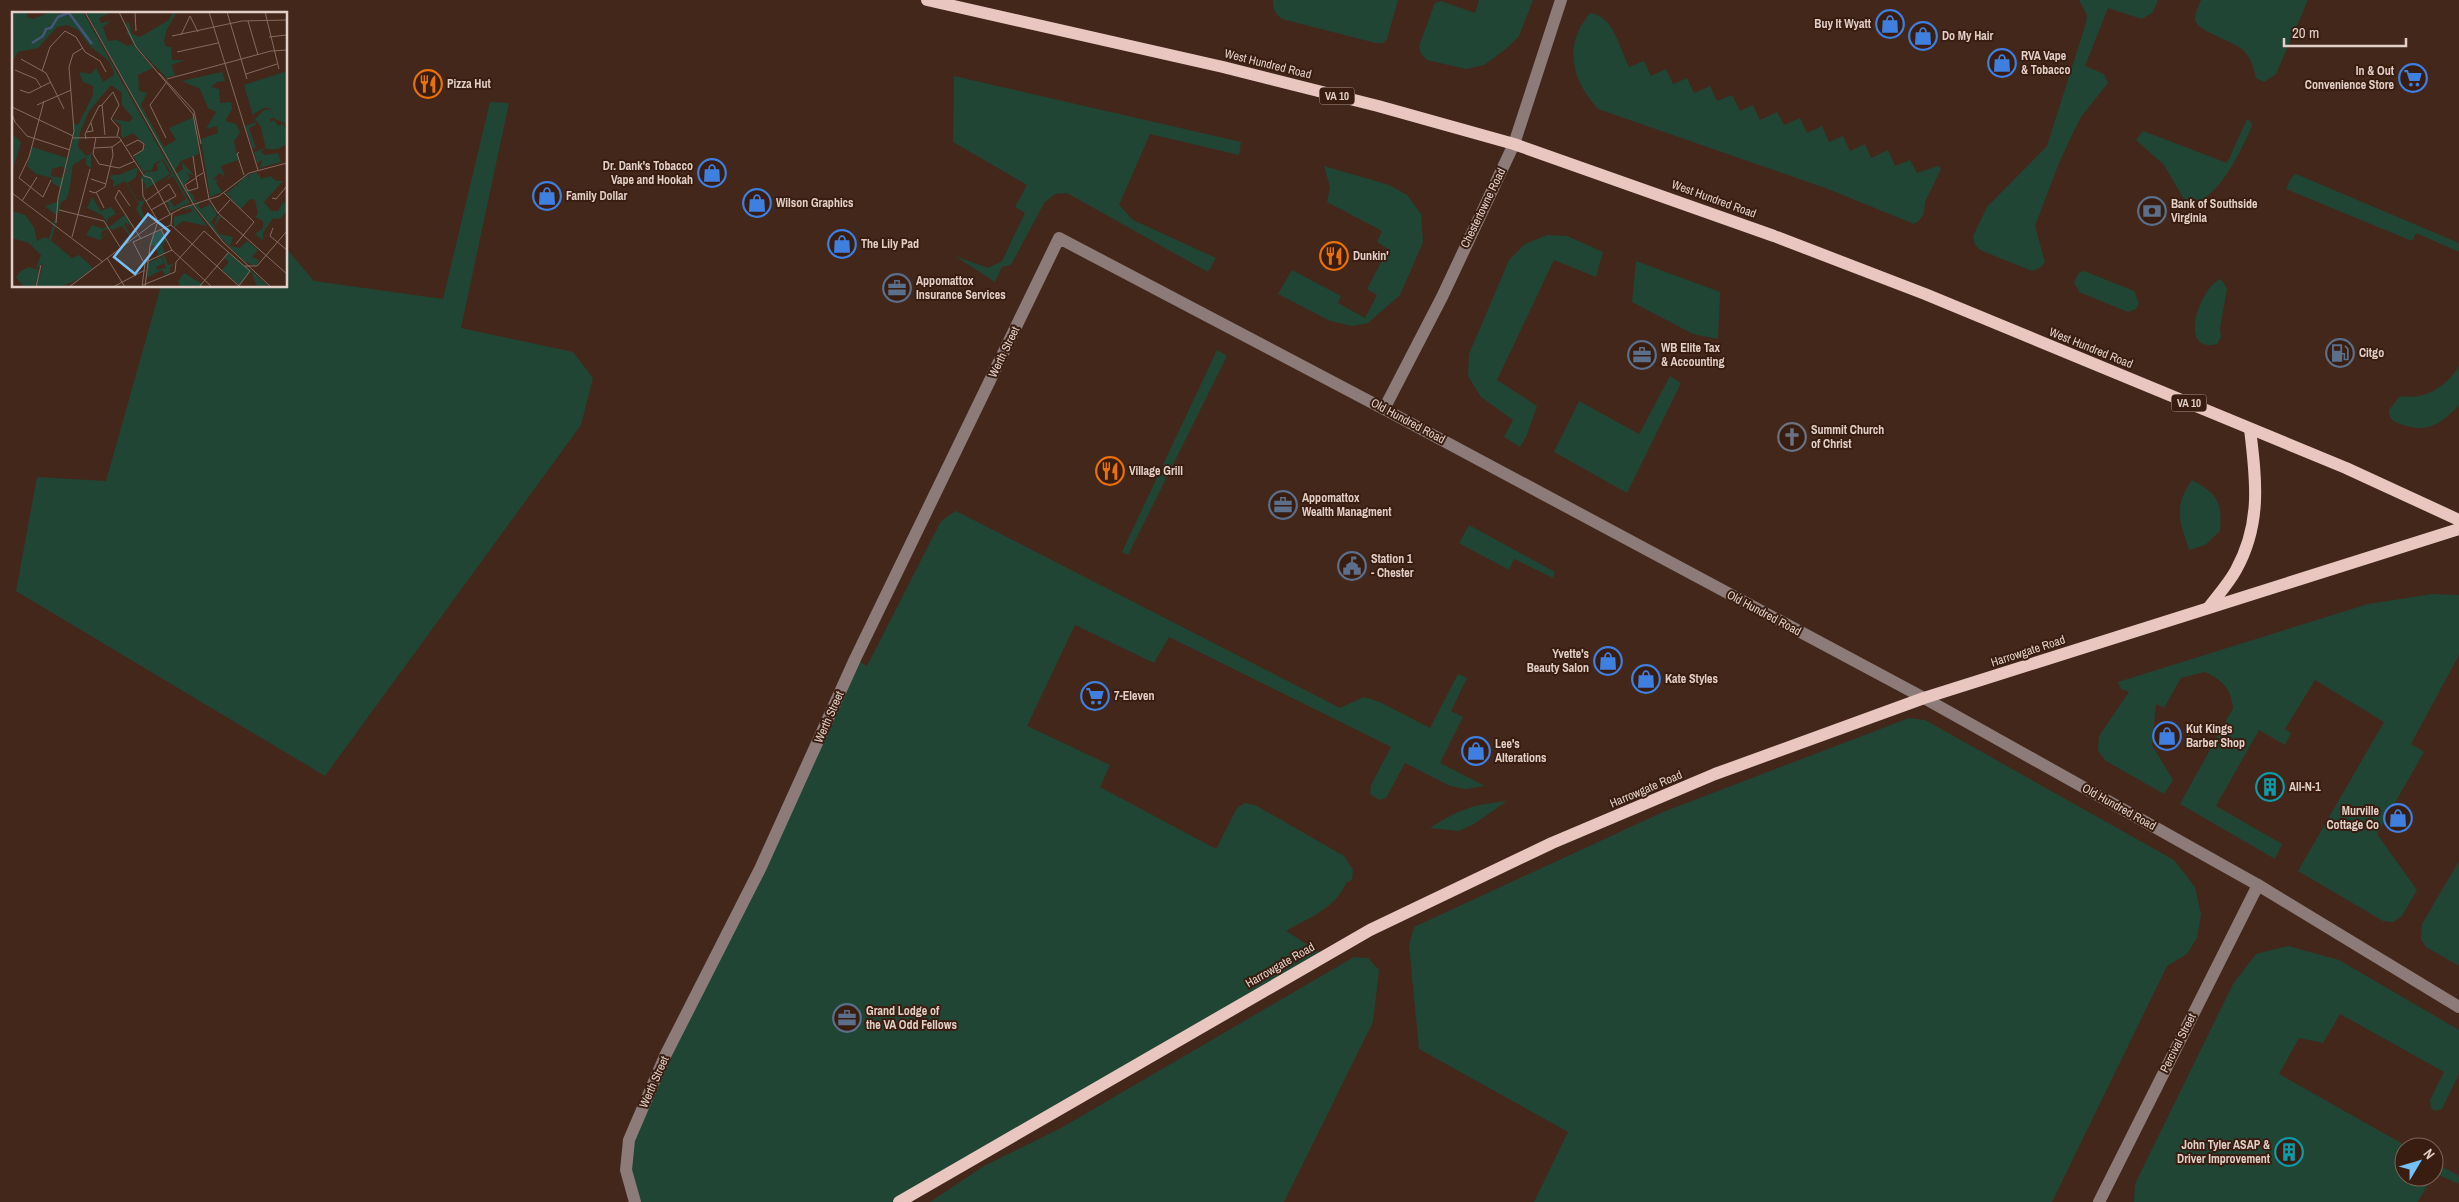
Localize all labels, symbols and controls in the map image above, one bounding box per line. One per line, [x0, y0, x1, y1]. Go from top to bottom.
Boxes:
shop icon: Buy It Wyatt [1875, 9, 1905, 39]
inset map [12, 12, 288, 288]
scale bar [2284, 15, 2406, 47]
place label: Buy It Wyatt [1814, 16, 1872, 32]
shop icon: Do My Hair [1908, 21, 1938, 51]
text: 20 m [2292, 22, 2319, 43]
place label: Do My Hair [1942, 28, 1994, 44]
street label: West Hundred Road [1223, 45, 1313, 83]
shop icon: RVA Vape & Tobacco [1987, 48, 2017, 78]
place label: RVA Vape & Tobacco [2021, 48, 2071, 78]
place label: In & Out Convenience Store [2305, 63, 2395, 93]
supermarket icon: In & Out Convenience Store [2398, 63, 2428, 93]
restaurant icon: Pizza Hut [413, 69, 443, 99]
place label: Pizza Hut [447, 76, 491, 92]
road number: VA 10 [1320, 88, 1354, 104]
place label: Dr. Dank's Tobacco Vape and Hookah [603, 158, 693, 188]
shop icon: Dr. Dank's Tobacco Vape and Hookah [697, 158, 727, 188]
street label: Chestertowne Road [1457, 165, 1509, 251]
street label: West Hundred Road [1669, 176, 1759, 222]
shop icon: Family Dollar [532, 181, 562, 211]
place label: Family Dollar [566, 188, 627, 204]
shop icon: Wilson Graphics [742, 188, 772, 218]
place label: Wilson Graphics [776, 195, 854, 211]
bank icon: Bank of Southside Virginia [2137, 196, 2167, 226]
place label: Bank of Southside Virginia [2171, 196, 2258, 226]
shop icon: The Lily Pad [827, 229, 857, 259]
place label: The Lily Pad [861, 236, 919, 252]
restaurant icon: Dunkin' [1319, 241, 1349, 271]
place label: Dunkin' [1353, 248, 1389, 264]
office icon: Appomattox Insurance Services [882, 273, 912, 303]
place label: Appomattox Insurance Services [916, 273, 1006, 303]
street label: Werth Street [985, 324, 1023, 380]
street label: West Hundred Road [2047, 324, 2135, 372]
fuel station icon: Citgo [2325, 338, 2355, 368]
office icon: WB Elite Tax & Accounting [1627, 340, 1657, 370]
place label: WB Elite Tax & Accounting [1661, 340, 1725, 370]
place label: Citgo [2359, 345, 2384, 361]
road number: VA 10 [2172, 394, 2206, 412]
street label: Old Hundred Road [1368, 395, 1448, 447]
church icon: Summit Church of Christ [1777, 422, 1807, 452]
place label: Summit Church of Christ [1811, 422, 1884, 452]
restaurant icon: Village Grill [1095, 456, 1125, 486]
place label: Village Grill [1129, 463, 1183, 479]
office icon: Appomattox Wealth Managment [1268, 490, 1298, 520]
place label: Appomattox Wealth Managment [1302, 490, 1392, 520]
public building icon: Station 1 - Chester [1337, 551, 1367, 581]
place label: Station 1 - Chester [1371, 551, 1414, 581]
street label: Old Hundred Road [1724, 587, 1804, 639]
street label: Harrowgate Road [1989, 631, 2067, 671]
place label: Yvette's Beauty Salon [1527, 646, 1590, 676]
shop icon: Yvette's Beauty Salon [1593, 646, 1623, 676]
shop icon: Kate Styles [1631, 664, 1661, 694]
place label: Kate Styles [1665, 671, 1719, 687]
supermarket icon: 7-Eleven [1080, 681, 1110, 711]
street label: Werth Street [810, 688, 848, 745]
place label: 7-Eleven [1114, 688, 1154, 704]
shop icon: Kut Kings Barber Shop [2152, 721, 2182, 751]
place label: Kut Kings Barber Shop [2186, 721, 2245, 751]
shop icon: Lee's Alterations [1461, 736, 1491, 766]
place label: Lee's Alterations [1495, 736, 1547, 766]
street label: Harrowgate Road [1607, 767, 1685, 811]
building icon: All-N-1 [2255, 772, 2285, 802]
place label: All-N-1 [2289, 779, 2321, 795]
street label: Old Hundred Road [2079, 780, 2159, 834]
place label: Murville Cottage Co [2327, 803, 2380, 833]
shop icon: Murville Cottage Co [2383, 803, 2413, 833]
street label: Harrowgate Road [1243, 939, 1317, 991]
office icon: Grand Lodge of the VA Odd Fellows [832, 1003, 862, 1033]
place label: Grand Lodge of the VA Odd Fellows [866, 1003, 957, 1033]
street label: Percival Street [2156, 1010, 2200, 1075]
street label: Werth Street [635, 1053, 673, 1110]
place label: John Tyler ASAP & Driver Improvement [2177, 1137, 2271, 1167]
building icon: John Tyler ASAP & Driver Improvement [2274, 1137, 2304, 1167]
north arrow [2394, 1137, 2444, 1187]
text: N [2420, 1145, 2439, 1163]

